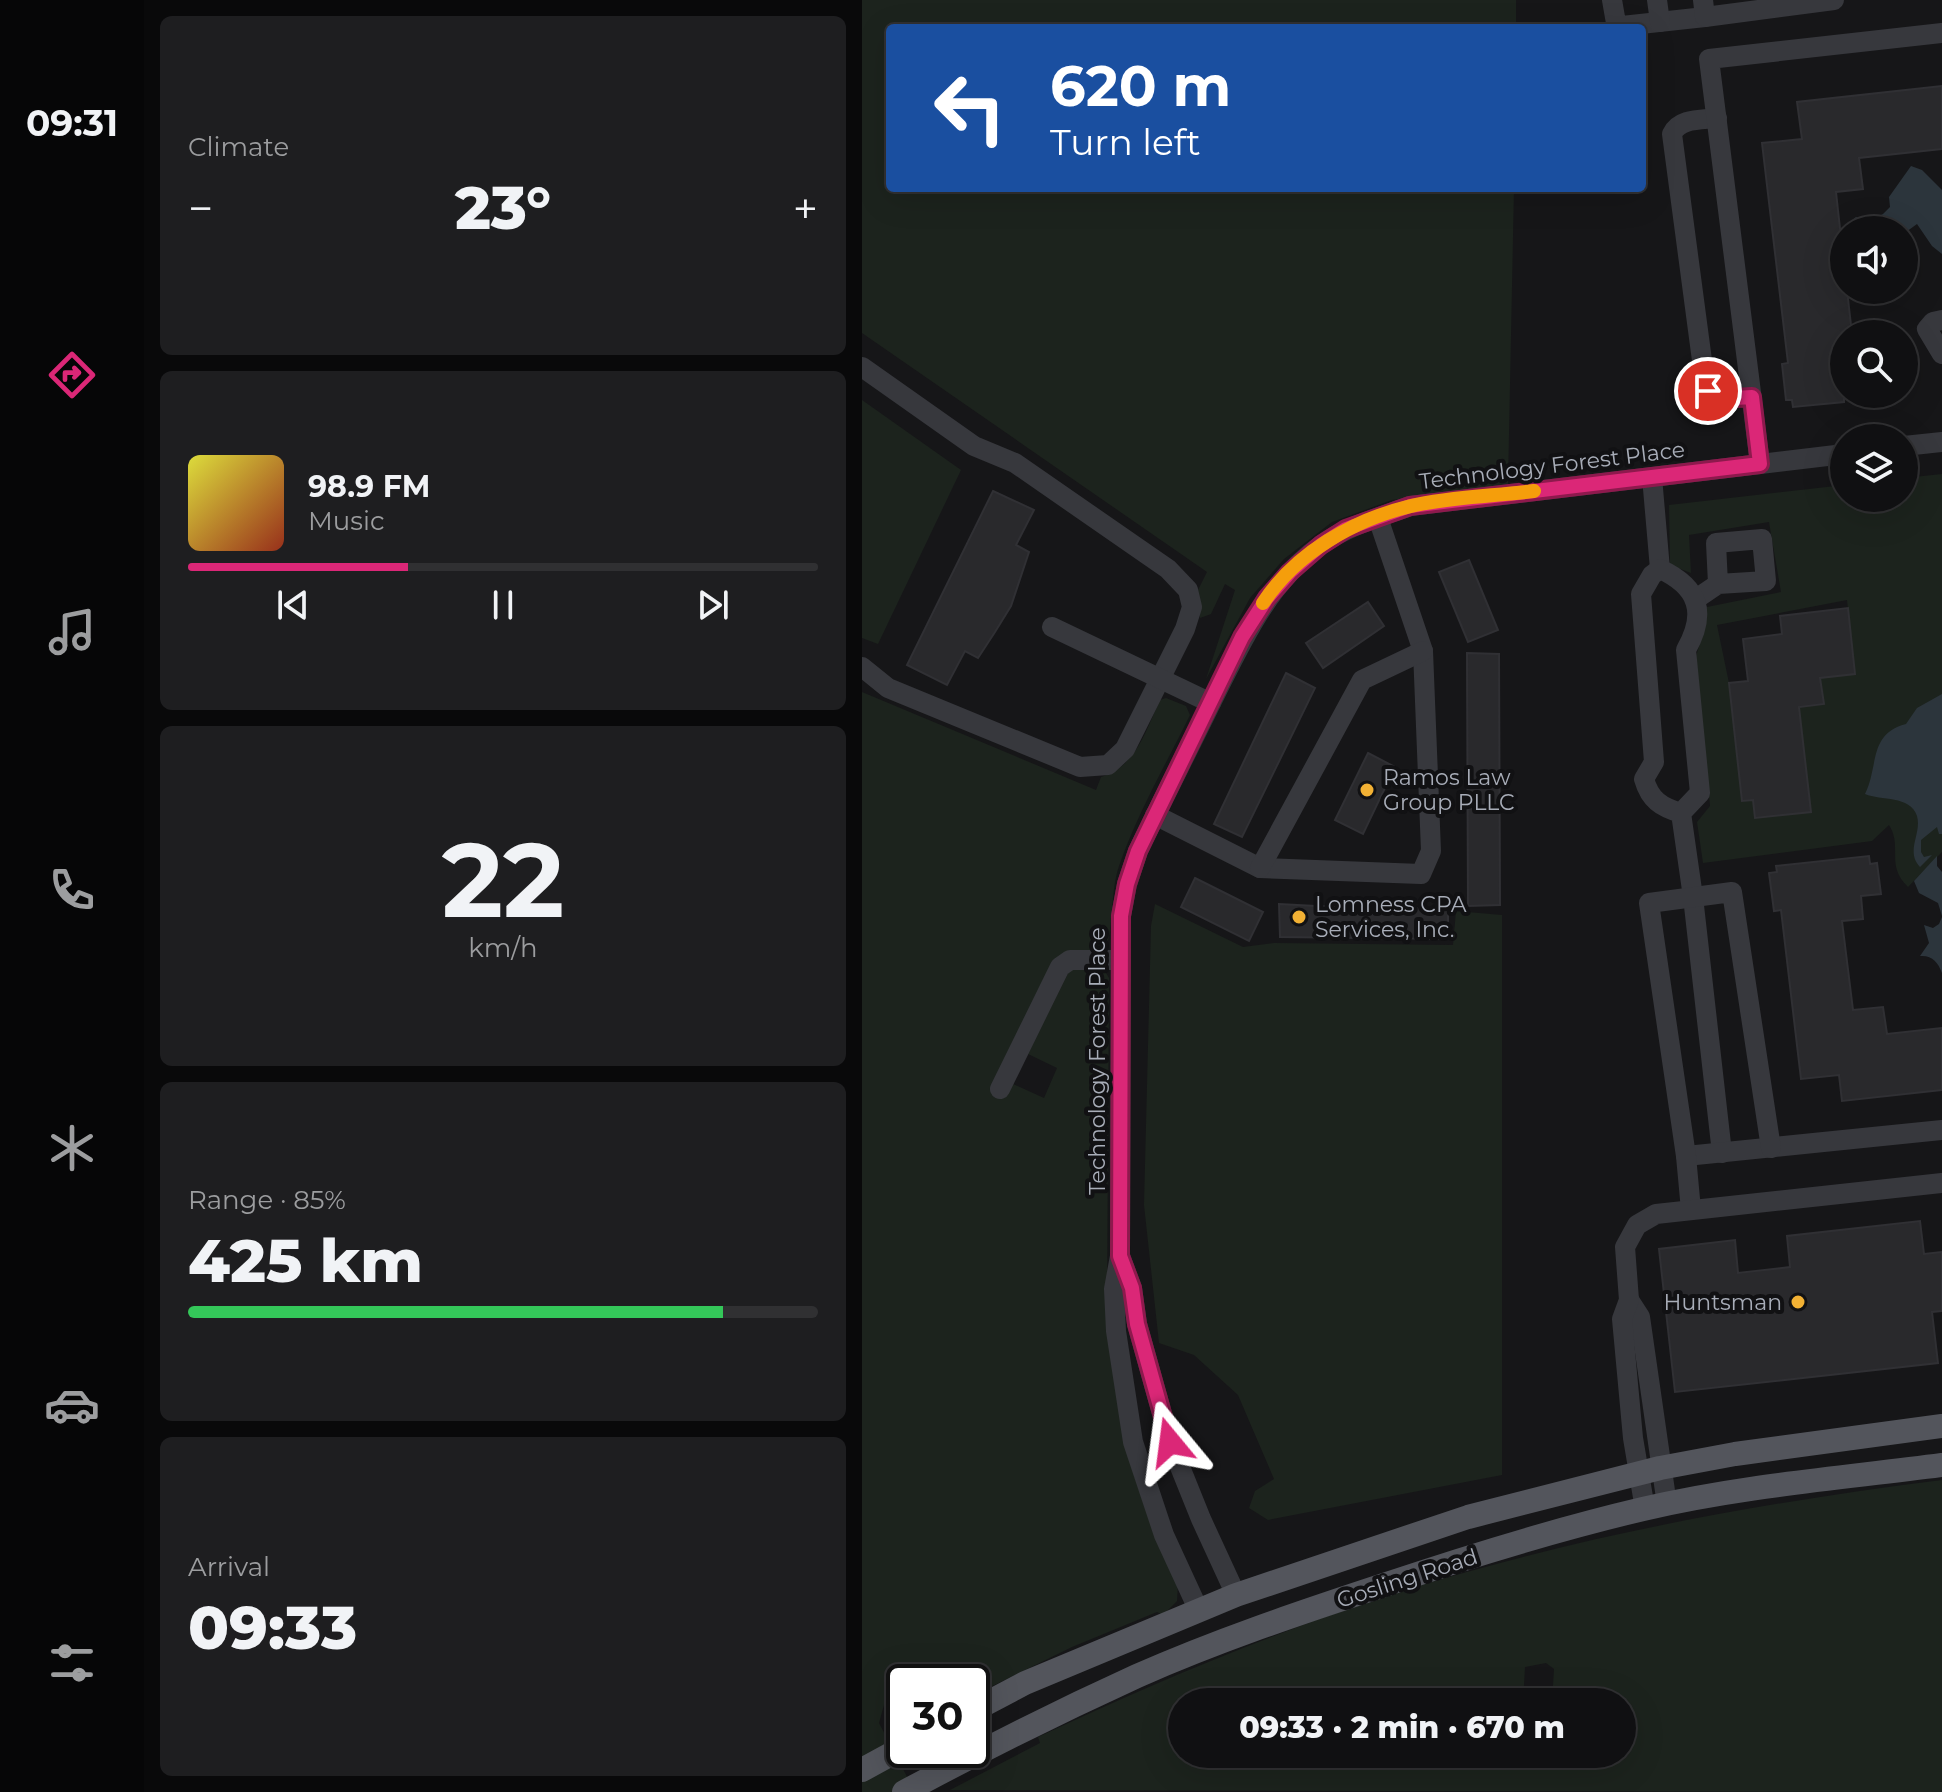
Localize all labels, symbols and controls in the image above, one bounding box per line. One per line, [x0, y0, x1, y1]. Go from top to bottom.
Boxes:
text: 620 m [1050, 52, 1231, 120]
icon: left [918, 56, 1022, 160]
text: 09:31 [26, 101, 118, 145]
text: Turn left [1050, 120, 1201, 164]
text: Climate [188, 131, 289, 163]
text: 23° [455, 171, 551, 244]
text: − [188, 181, 213, 235]
text: + [793, 181, 818, 235]
map controls [1830, 216, 1918, 512]
button: sound [1830, 216, 1918, 304]
button: search [1830, 320, 1918, 408]
icon: directions [44, 347, 100, 403]
pin [1674, 357, 1742, 425]
icon: arrive [1686, 369, 1730, 413]
button: layers [1830, 424, 1918, 512]
street label: Technology Forest Place [1418, 436, 1687, 495]
text: 98.9 FM [308, 468, 431, 505]
text: Music [308, 505, 385, 537]
icon: previous [271, 583, 315, 627]
icon: pause [481, 583, 525, 627]
icon: next [691, 583, 735, 627]
icon: music [44, 604, 100, 660]
place label: Ramos Law Group PLLC [1383, 764, 1515, 816]
marker: Ramos Law Group PLLC [1358, 781, 1376, 799]
text: 22 [442, 816, 564, 943]
icon: phone [44, 862, 100, 918]
place label: Lomness CPA Services, Inc. [1315, 891, 1467, 943]
marker: Lomness CPA Services, Inc. [1290, 908, 1308, 926]
street label: Technology Forest Place [1084, 927, 1111, 1195]
text: km/h [468, 932, 538, 964]
icon: climate [44, 1120, 100, 1176]
text: Range · 85% [188, 1184, 346, 1216]
text: 425 km [188, 1224, 423, 1297]
place label: Huntsman [1664, 1289, 1782, 1316]
marker: Huntsman [1789, 1293, 1807, 1311]
icon: car [44, 1377, 100, 1433]
position arrow [1128, 1400, 1212, 1484]
street label: Gosling Road [1333, 1543, 1481, 1614]
text: Arrival [188, 1551, 270, 1583]
text: 09:33 [188, 1591, 357, 1664]
icon: filters [44, 1635, 100, 1691]
speed limit sign: 30 [886, 1664, 990, 1768]
text: 09:33 · 2 min · 670 m [1239, 1709, 1565, 1746]

